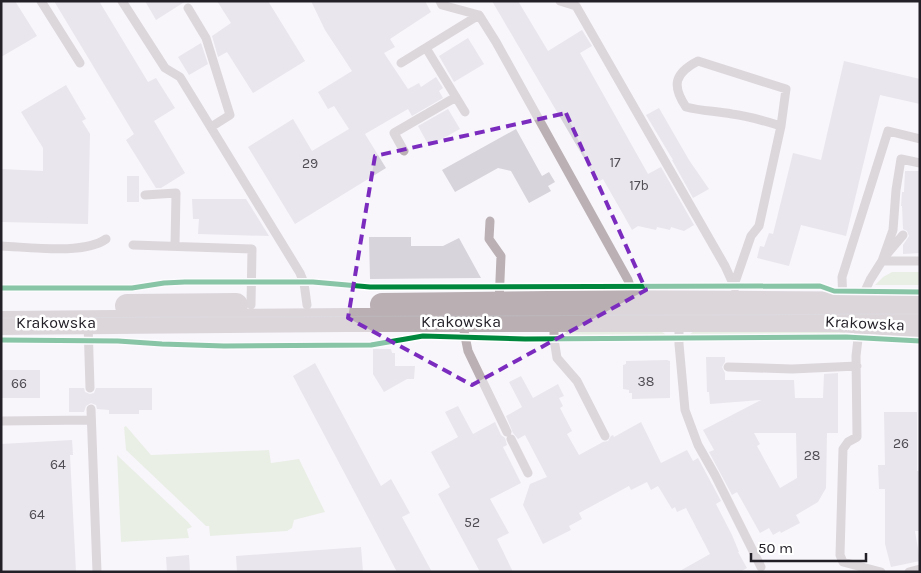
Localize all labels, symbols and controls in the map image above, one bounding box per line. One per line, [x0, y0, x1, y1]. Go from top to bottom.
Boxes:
house number: 17 [609, 154, 621, 171]
house number: 29 [302, 155, 318, 172]
house number: 17b [629, 177, 649, 194]
street label: Krakowska [825, 311, 905, 335]
street label: Krakowska [421, 312, 501, 331]
street label: Krakowska [16, 313, 96, 332]
house number: 38 [638, 373, 654, 390]
house number: 66 [11, 375, 27, 392]
house number: 26 [893, 435, 909, 452]
house number: 28 [804, 447, 820, 464]
house number: 64 [50, 456, 66, 473]
house number: 64 [29, 506, 45, 523]
house number: 52 [464, 514, 480, 531]
scale bar [751, 530, 866, 562]
text: 50 m [758, 539, 793, 557]

